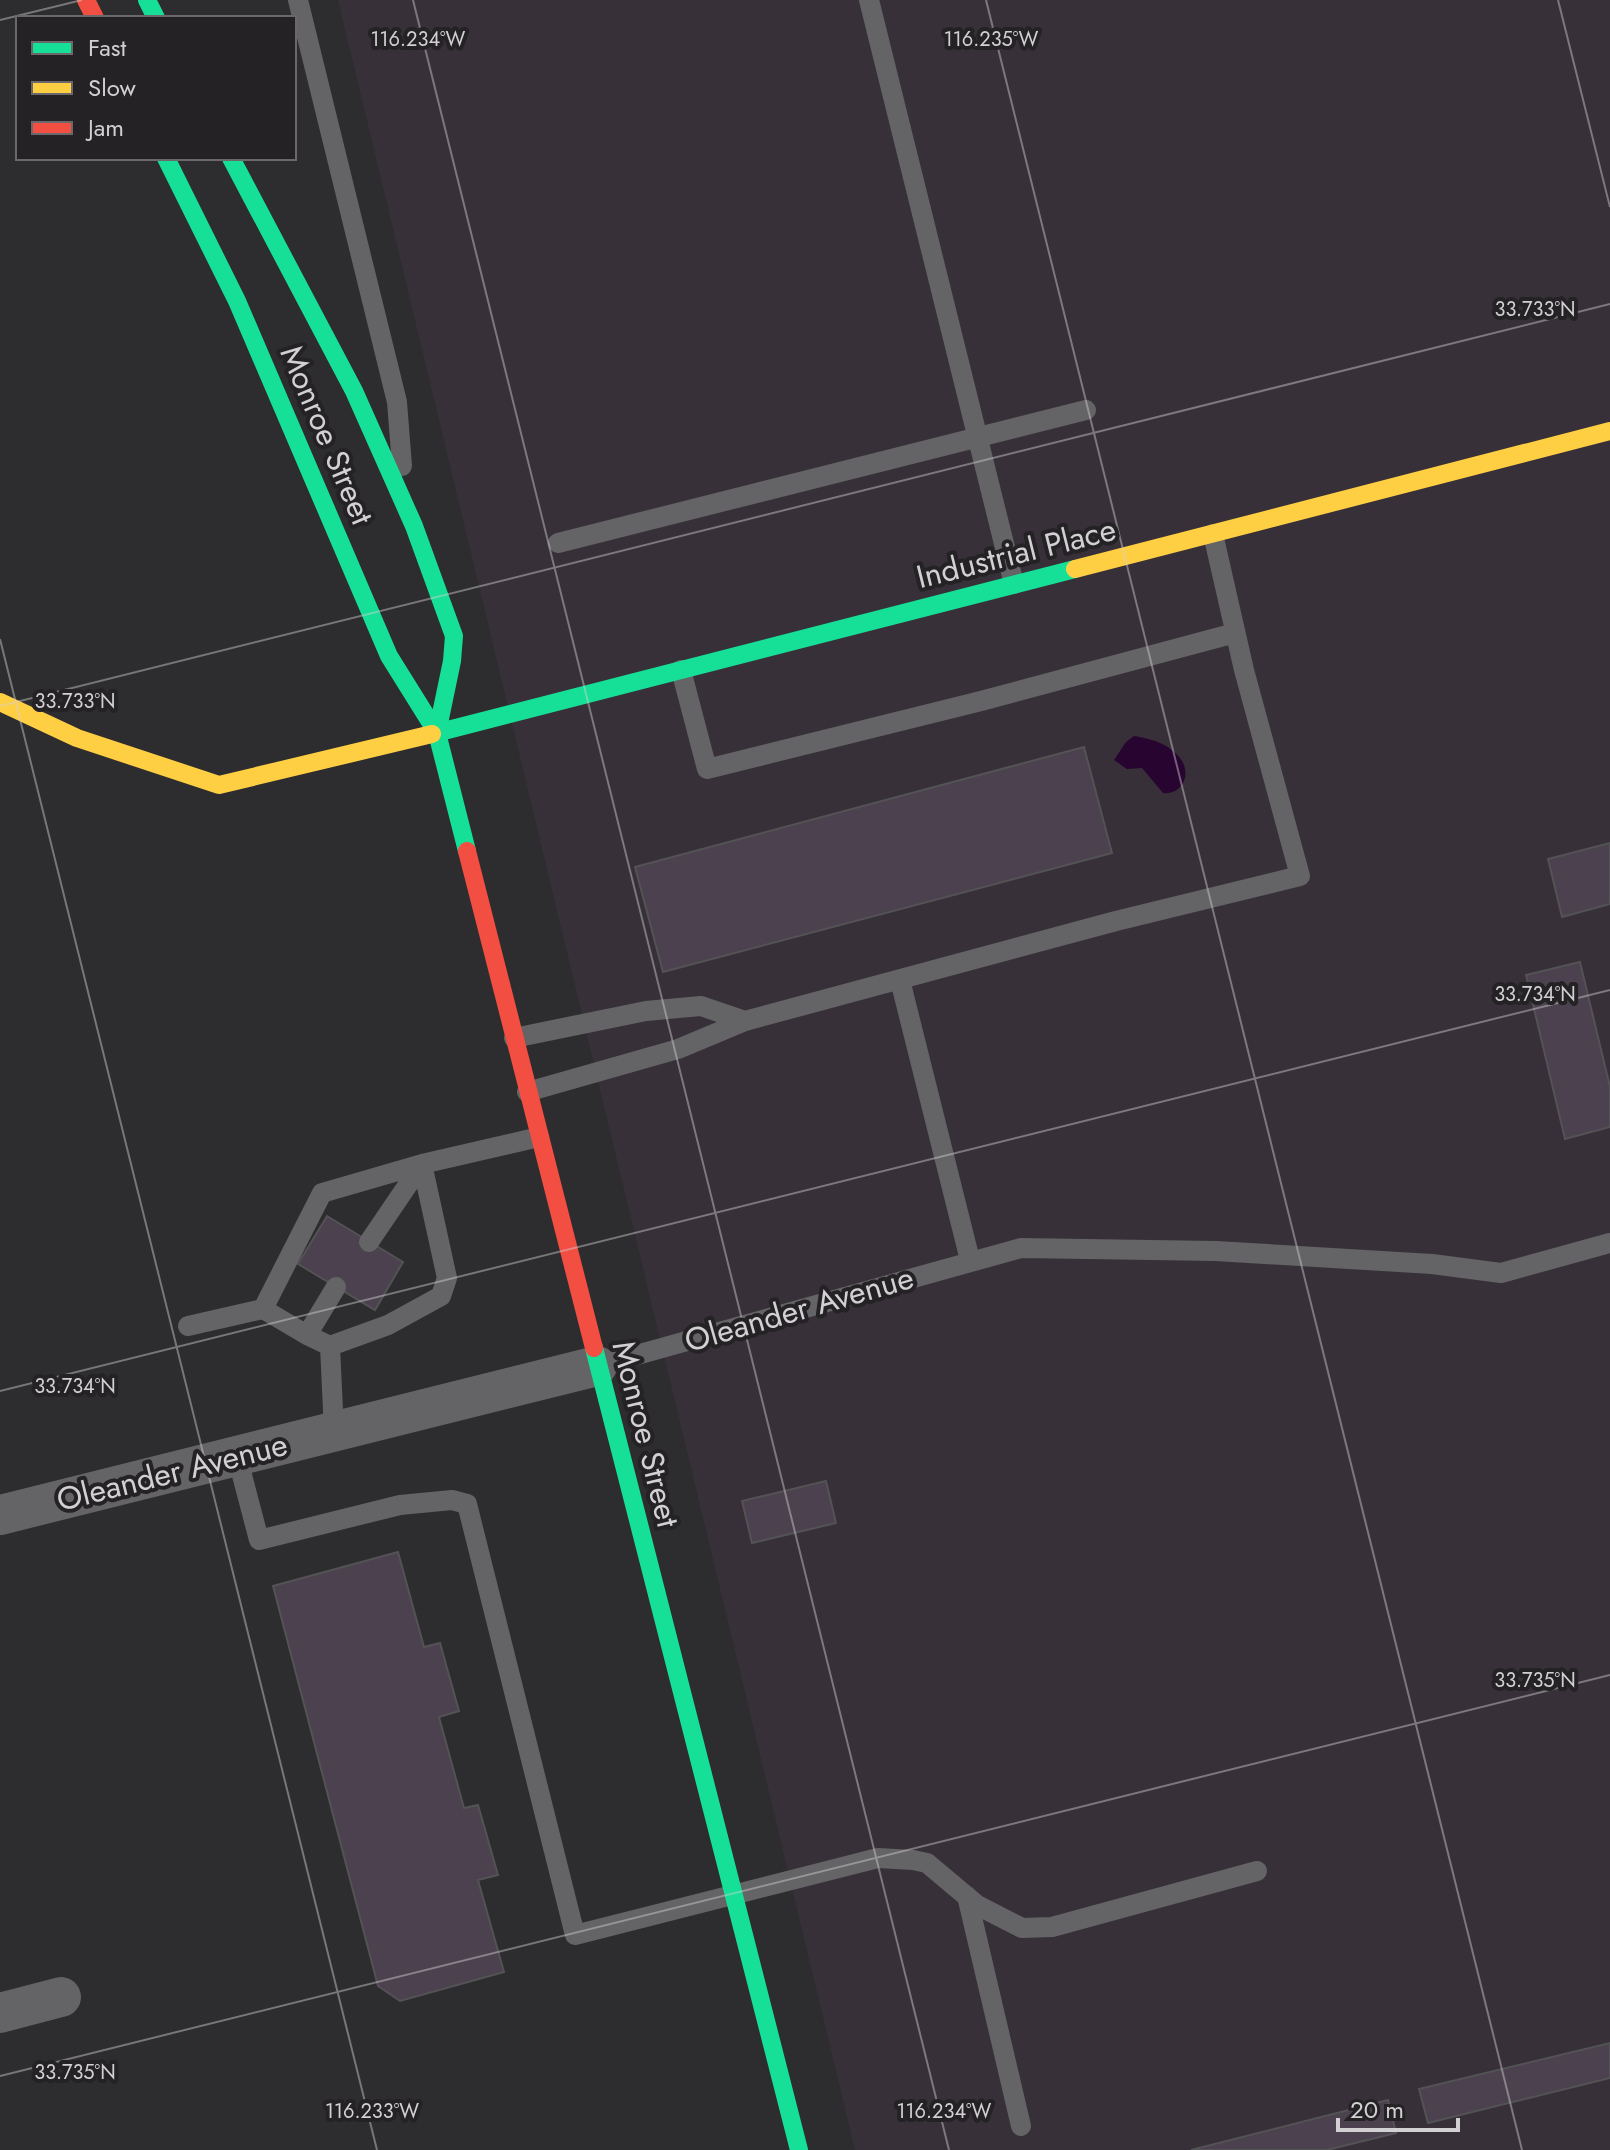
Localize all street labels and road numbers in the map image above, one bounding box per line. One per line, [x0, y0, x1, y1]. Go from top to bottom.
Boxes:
street label: Monroe Street [269, 338, 386, 532]
street label: Industrial Place [911, 506, 1121, 600]
street label: Oleander Avenue [679, 1254, 919, 1364]
street label: Monroe Street [601, 1336, 691, 1532]
street label: Oleander Avenue [52, 1421, 292, 1523]

